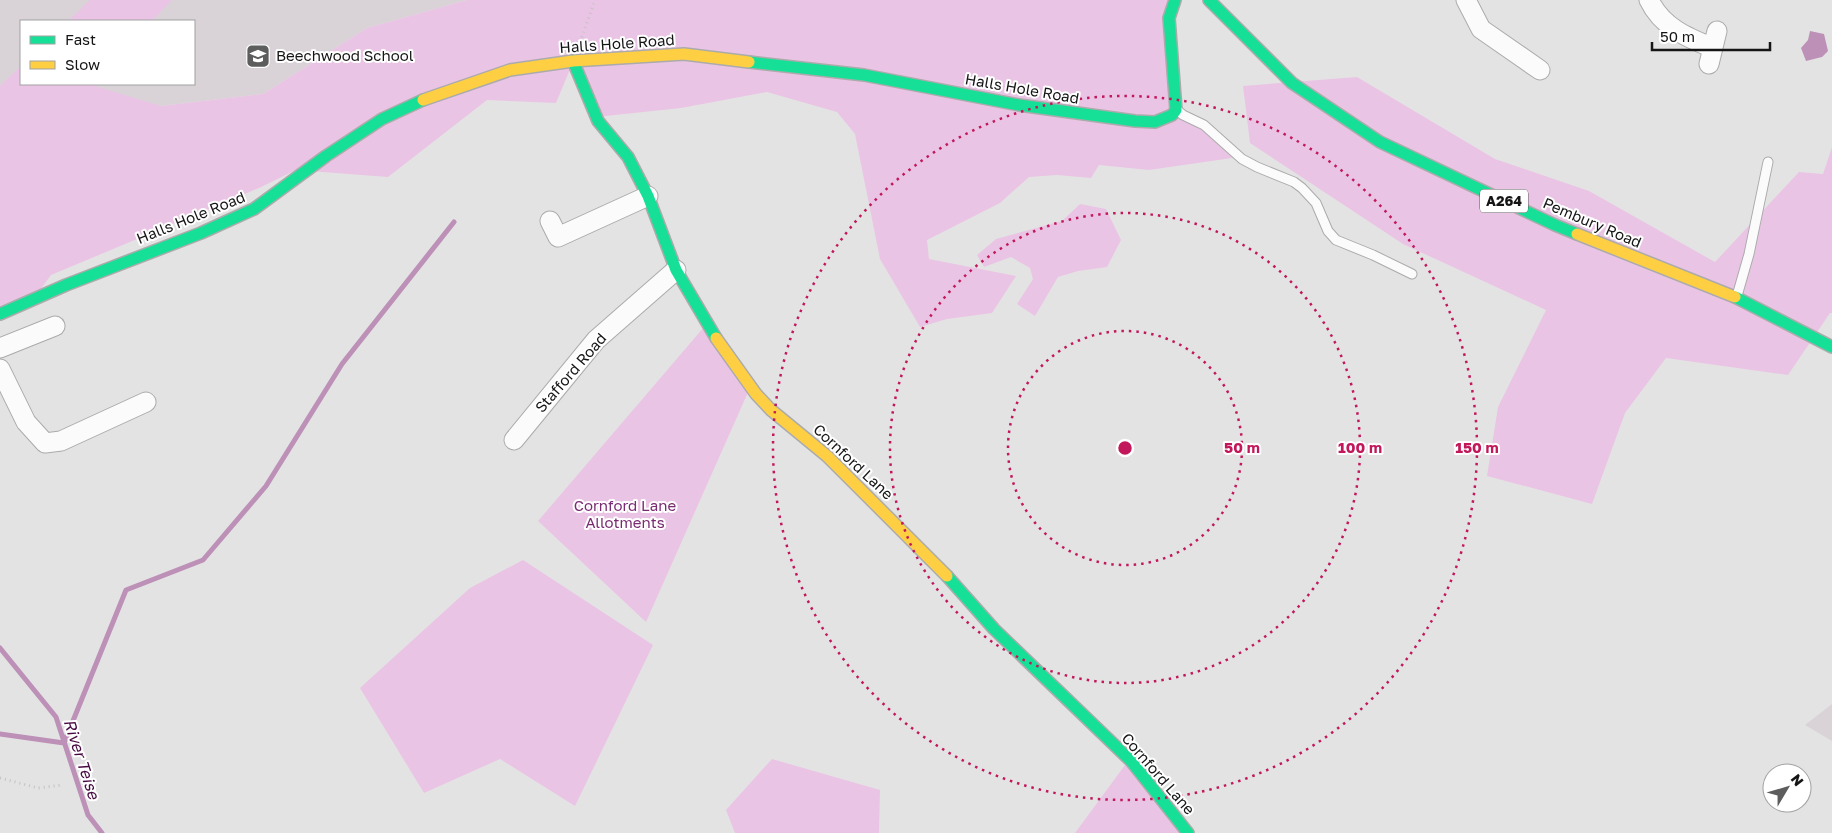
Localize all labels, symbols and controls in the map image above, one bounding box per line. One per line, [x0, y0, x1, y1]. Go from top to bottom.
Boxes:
legend [20, 20, 195, 85]
scale bar [1652, 20, 1770, 52]
text: 50 m [1660, 27, 1695, 45]
text: Fast [65, 30, 96, 48]
street label: Halls Hole Road [559, 30, 675, 56]
school or university icon: Beechwood School [245, 43, 271, 69]
place label: Beechwood School [276, 46, 414, 64]
text: Slow [65, 55, 100, 73]
street label: Halls Hole Road [964, 69, 1081, 107]
street label: Halls Hole Road [134, 187, 248, 247]
road number: A264 [1480, 190, 1528, 212]
street label: Pembury Road [1540, 193, 1644, 251]
street label: Stafford Road [531, 329, 610, 416]
street label: Cornford Lane [810, 420, 897, 503]
text: 50 m [1224, 438, 1260, 456]
text: 100 m [1338, 438, 1382, 456]
text: 150 m [1455, 438, 1499, 456]
centre of rings [1116, 439, 1134, 457]
park label: Cornford Lane Allotments [574, 496, 676, 531]
water label: River Teise [60, 716, 105, 803]
street label: Cornford Lane [1118, 729, 1199, 818]
north arrow [1762, 763, 1812, 813]
text: N [1788, 770, 1808, 789]

